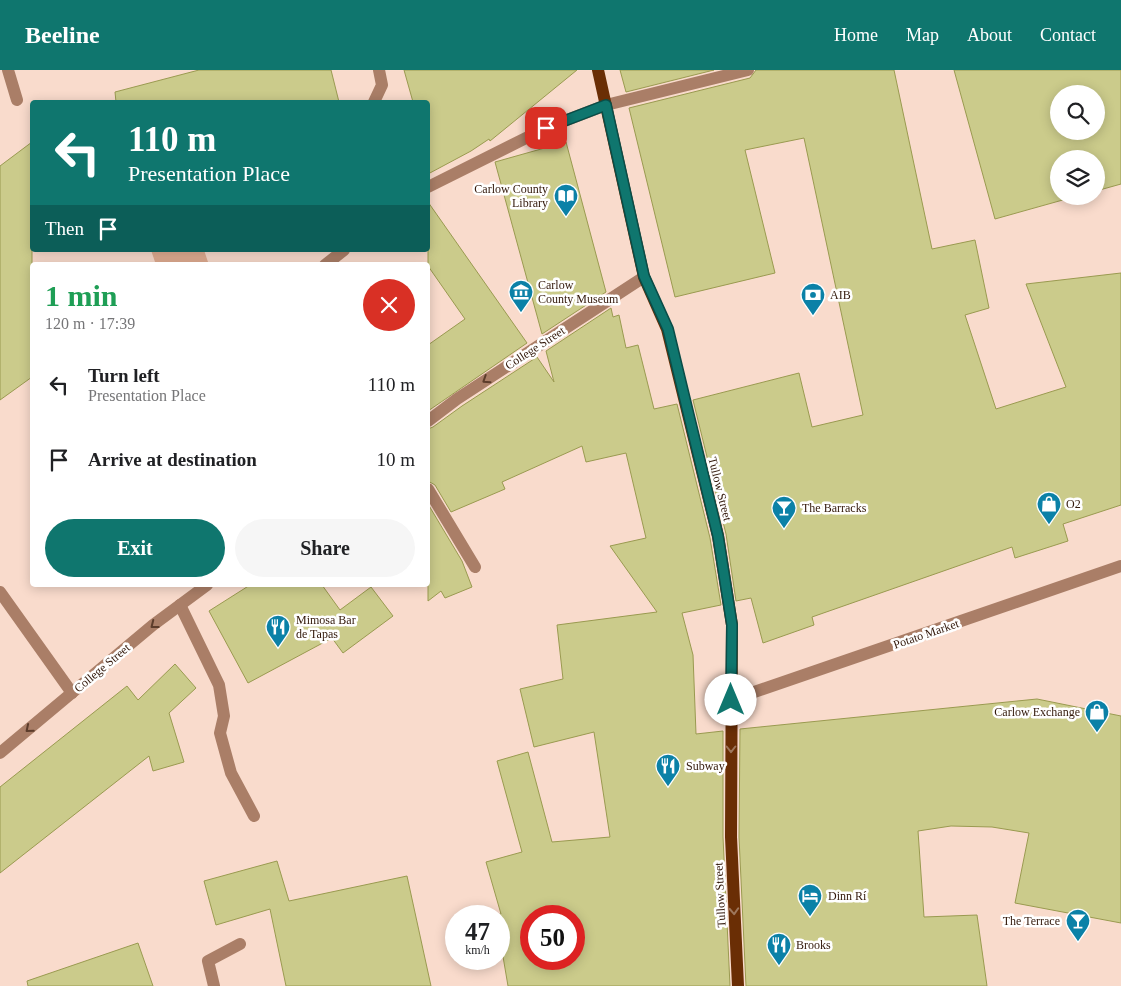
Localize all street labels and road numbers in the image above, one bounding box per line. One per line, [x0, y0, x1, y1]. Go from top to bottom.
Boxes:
street label: College Street [503, 323, 568, 372]
street label: Tullow Street [705, 456, 735, 523]
street label: Potato Market [891, 616, 961, 652]
street label: College Street [71, 640, 133, 695]
street label: Tullow Street [711, 861, 729, 928]

